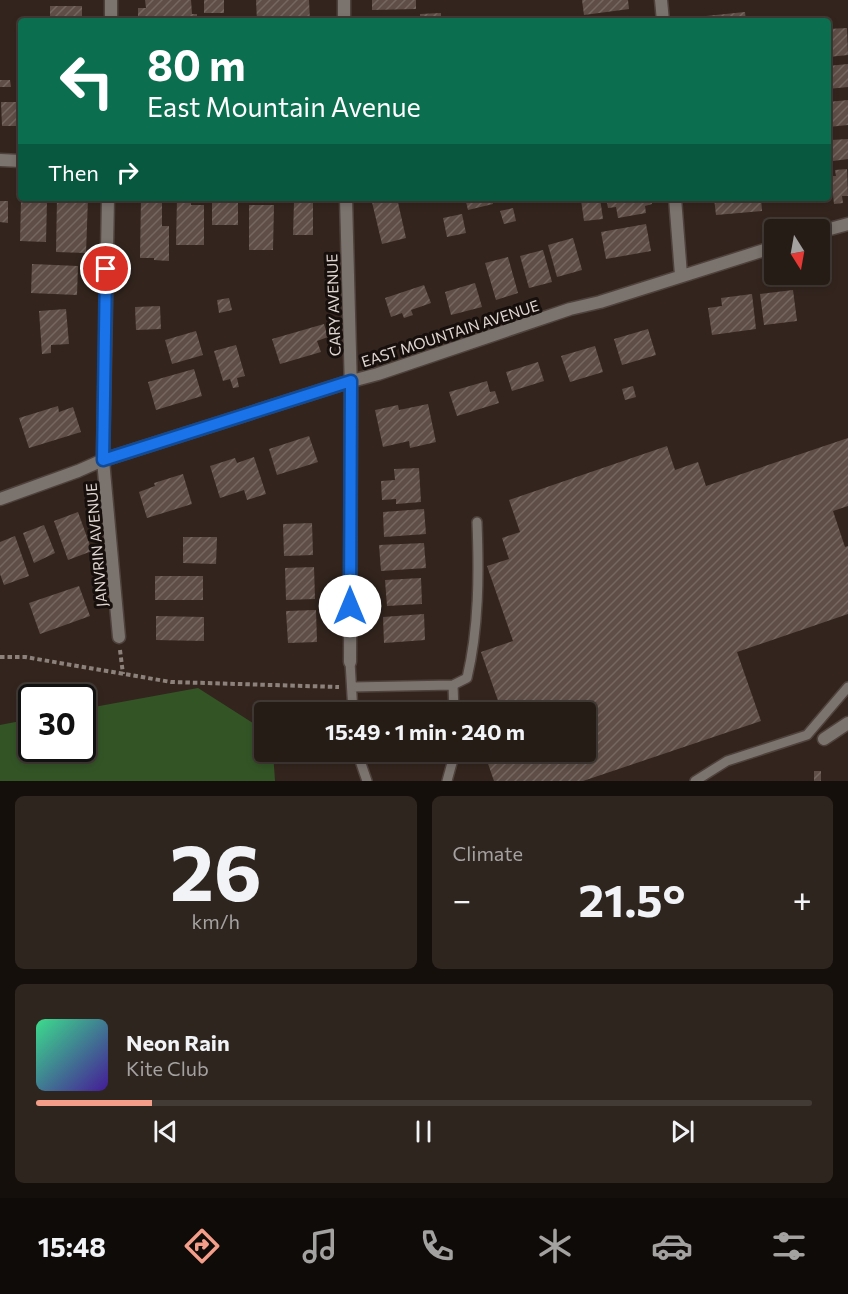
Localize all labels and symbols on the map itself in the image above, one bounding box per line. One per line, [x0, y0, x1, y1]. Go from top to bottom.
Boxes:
north arrow [764, 219, 830, 285]
pin [80, 243, 131, 294]
street label: CARY AVENUE [322, 253, 344, 357]
street label: EAST MOUNTAIN AVENUE [359, 296, 541, 370]
street label: JANVRIN AVENUE [82, 482, 110, 608]
position arrow [318, 574, 382, 638]
speed limit sign: 30 [18, 684, 96, 762]

